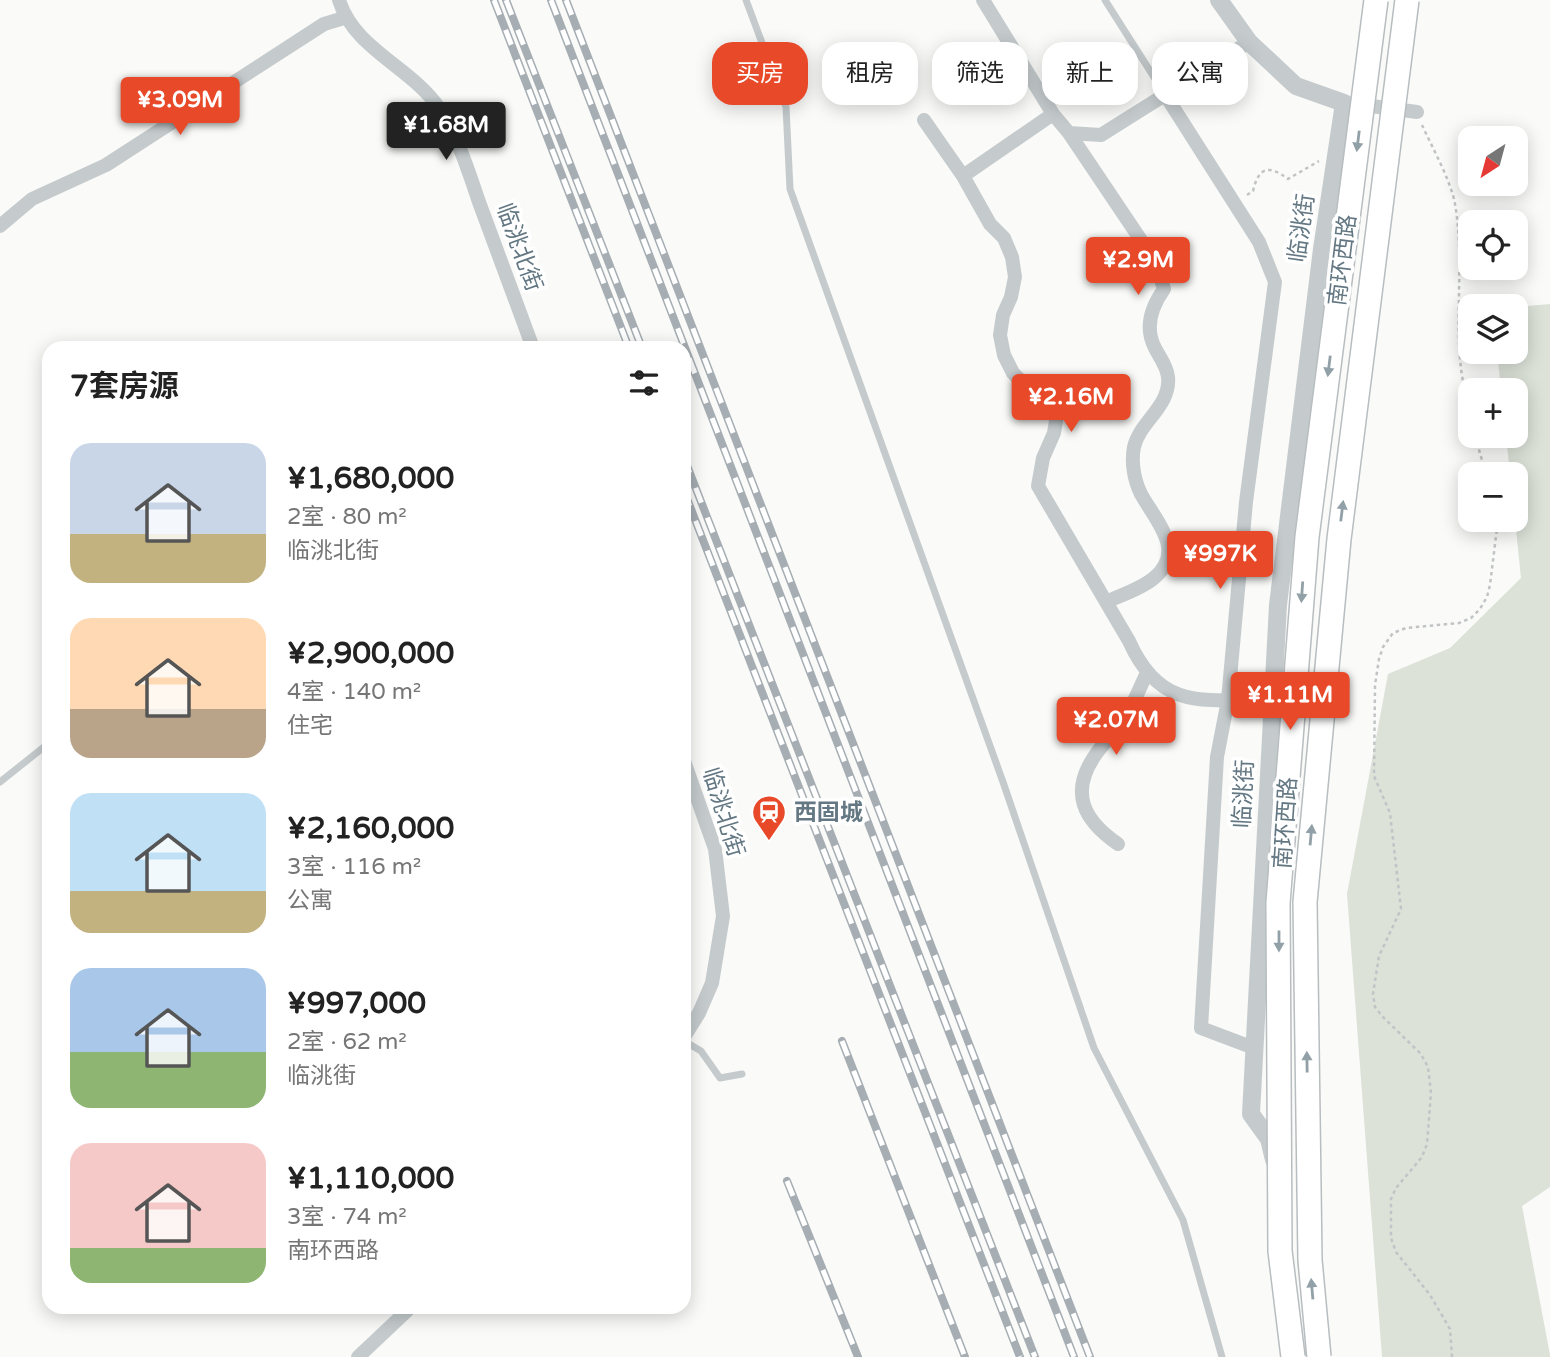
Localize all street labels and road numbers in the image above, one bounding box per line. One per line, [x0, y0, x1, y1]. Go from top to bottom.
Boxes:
street label: 临洮街 [1283, 192, 1321, 264]
street label: 临洮北街 [490, 199, 548, 295]
street label: 南环西路 [1323, 213, 1362, 307]
street label: 临洮街 [1228, 759, 1260, 829]
street label: 临洮北街 [696, 764, 750, 860]
street label: 南环西路 [1269, 776, 1303, 870]

